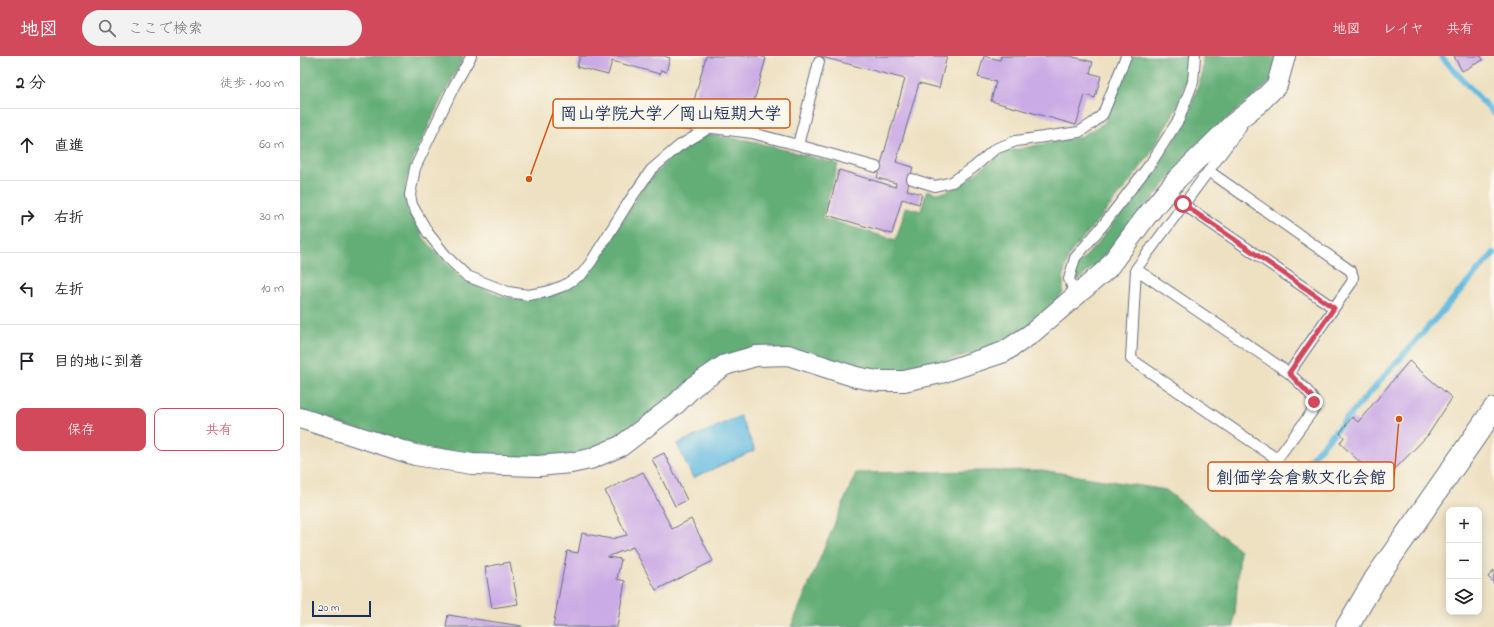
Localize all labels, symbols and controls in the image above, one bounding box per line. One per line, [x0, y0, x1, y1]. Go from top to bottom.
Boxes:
search box [82, 10, 362, 46]
text: 地図 [20, 17, 58, 44]
icon: search [96, 17, 118, 39]
text: ここで検索 [128, 18, 203, 40]
text: 地図 [1333, 19, 1361, 40]
text: レイヤ [1383, 19, 1424, 40]
text: 共有 [1446, 19, 1474, 40]
text: 2 分 [16, 71, 46, 96]
text: 徒歩 · 100 m [220, 74, 284, 93]
callout: 岡山学院大学／岡山短期大学 [553, 99, 790, 128]
text: 岡山学院大学／岡山短期大学 [561, 102, 782, 127]
icon: ahead [16, 134, 38, 156]
text: 直進 [54, 135, 84, 157]
text: 60 m [259, 135, 284, 154]
route start [1174, 195, 1192, 213]
icon: right [16, 206, 38, 228]
text: 右折 [54, 207, 84, 229]
text: 30 m [260, 207, 284, 226]
icon: left [16, 278, 38, 300]
text: 左折 [54, 279, 84, 301]
text: 10 m [261, 279, 284, 298]
icon: arrive [16, 350, 38, 372]
text: 目的地に到着 [54, 351, 144, 373]
route end [1305, 393, 1323, 411]
button: 保存 [16, 408, 146, 451]
button: 共有 [154, 408, 284, 451]
callout: 創価学会倉敷文化会館 [1208, 462, 1394, 491]
text: 創価学会倉敷文化会館 [1216, 466, 1386, 491]
map controls [1446, 507, 1482, 615]
button: + [1446, 507, 1482, 543]
button: − [1446, 543, 1482, 579]
button: layers [1446, 579, 1482, 615]
scale bar [312, 599, 371, 618]
text: 20 m [318, 600, 340, 616]

